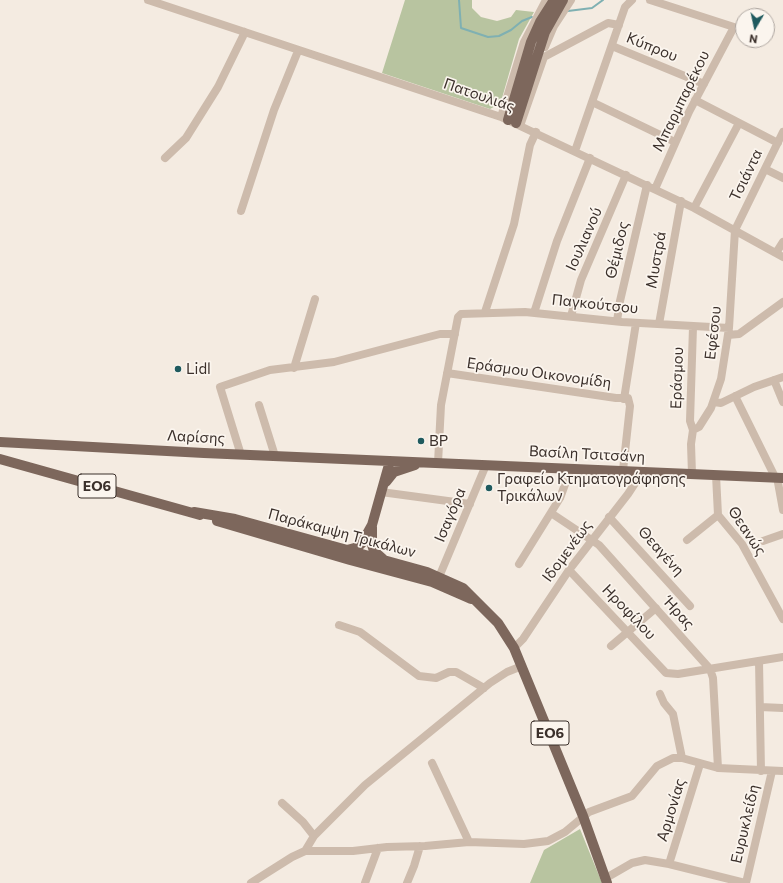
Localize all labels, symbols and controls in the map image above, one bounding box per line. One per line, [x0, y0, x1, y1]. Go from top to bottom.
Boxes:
north arrow [735, 8, 775, 48]
street label: Κύπρου [624, 29, 680, 65]
text: N [748, 32, 758, 46]
street label: Μπαρμπαρέκου [649, 48, 713, 154]
street label: Πατουλιάς [441, 75, 517, 115]
street label: Τσιάντα [726, 146, 766, 204]
street label: Ιουλιανού [562, 204, 606, 274]
street label: Θέμιδος [602, 220, 632, 280]
street label: Μυστρά [642, 230, 670, 290]
street label: Παγκούτσου [551, 291, 639, 317]
street label: Εφέσου [701, 305, 725, 361]
street label: Εράσμου [667, 347, 687, 409]
street label: Εράσμου Οικονομίδη [466, 354, 612, 392]
place label: Lidl [186, 360, 211, 378]
marker: Lidl [173, 364, 183, 374]
street label: Λαρίσης [167, 426, 225, 448]
place label: BP [429, 432, 448, 450]
marker: BP [416, 436, 426, 446]
street label: Βασίλη Τσιτσάνη [528, 442, 646, 466]
place label: Γραφείο Κτηματογράφησης Τρικάλων [497, 470, 686, 505]
road number: ΕΟ6 [78, 474, 116, 498]
marker: Γραφείο Κτηματογράφησης Τρικάλων [484, 483, 494, 493]
street label: Ισαγόρα [431, 485, 469, 545]
street label: Θεανώς [724, 503, 770, 559]
street label: Παράκαμψη Τρικάλων [266, 505, 418, 561]
street label: Ιδομενέως [539, 517, 595, 585]
street label: Θεαγένη [634, 523, 688, 579]
street label: Ηροφίλου [598, 581, 660, 643]
street label: Ήρας [660, 593, 698, 633]
road number: ΕΟ6 [531, 721, 569, 745]
street label: Αρμονίας [653, 776, 689, 844]
street label: Ευρυκλείδη [727, 783, 763, 865]

